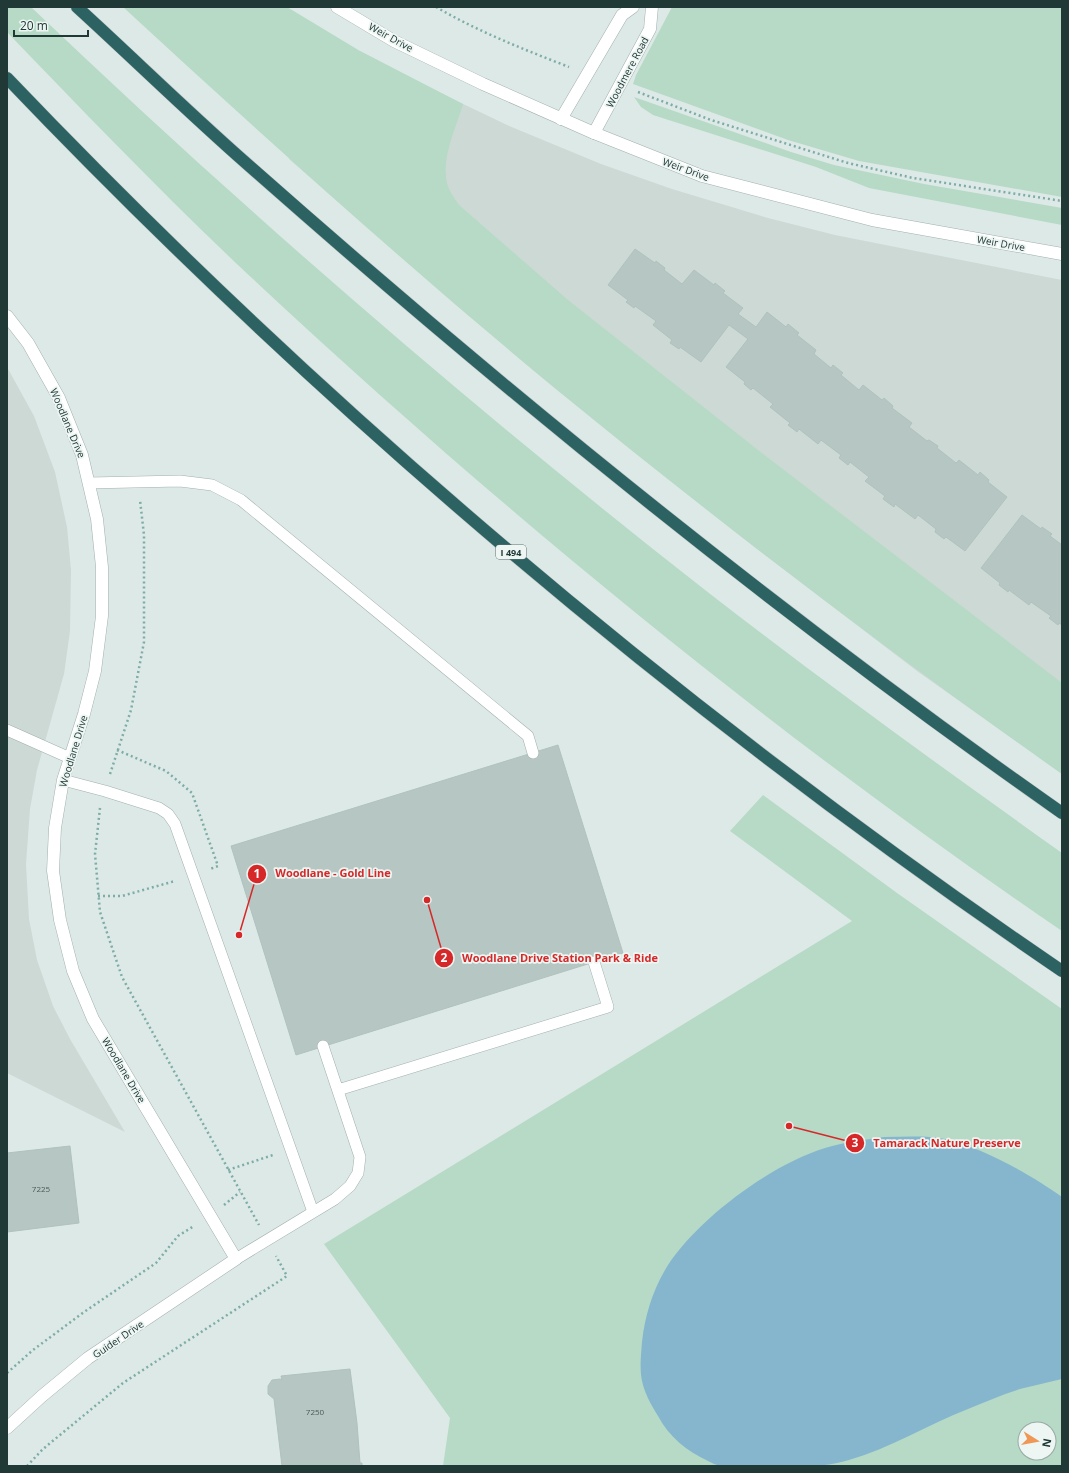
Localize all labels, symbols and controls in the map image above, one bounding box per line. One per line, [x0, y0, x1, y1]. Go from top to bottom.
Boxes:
scale bar [14, 12, 88, 38]
text: 20 m [20, 17, 48, 34]
street label: Weir Drive [366, 19, 416, 55]
street label: Woodmere Road [602, 34, 652, 110]
street label: Weir Drive [661, 154, 712, 184]
street label: Weir Drive [976, 232, 1026, 254]
street label: Woodlane Drive [47, 386, 89, 460]
road number: I 494 [496, 545, 526, 559]
street label: Woodlane Drive [55, 713, 91, 789]
callout: Woodlane - Gold Line [247, 862, 399, 885]
text: 1 [254, 865, 260, 882]
text: Woodlane - Gold Line [275, 865, 391, 880]
callout: Woodlane Drive Station Park & Ride [434, 947, 666, 970]
text: 2 [441, 949, 448, 966]
text: Woodlane Drive Station Park & Ride [462, 950, 658, 965]
street label: Woodlane Drive [99, 1035, 149, 1106]
callout: Tamarack Nature Preserve [845, 1131, 1029, 1154]
text: 3 [852, 1134, 859, 1151]
text: Tamarack Nature Preserve [873, 1135, 1021, 1150]
house number: 7225 [32, 1183, 51, 1194]
street label: Guider Drive [90, 1317, 147, 1361]
house number: 7250 [306, 1406, 325, 1417]
north arrow [1017, 1421, 1057, 1461]
text: N [1039, 1437, 1056, 1449]

